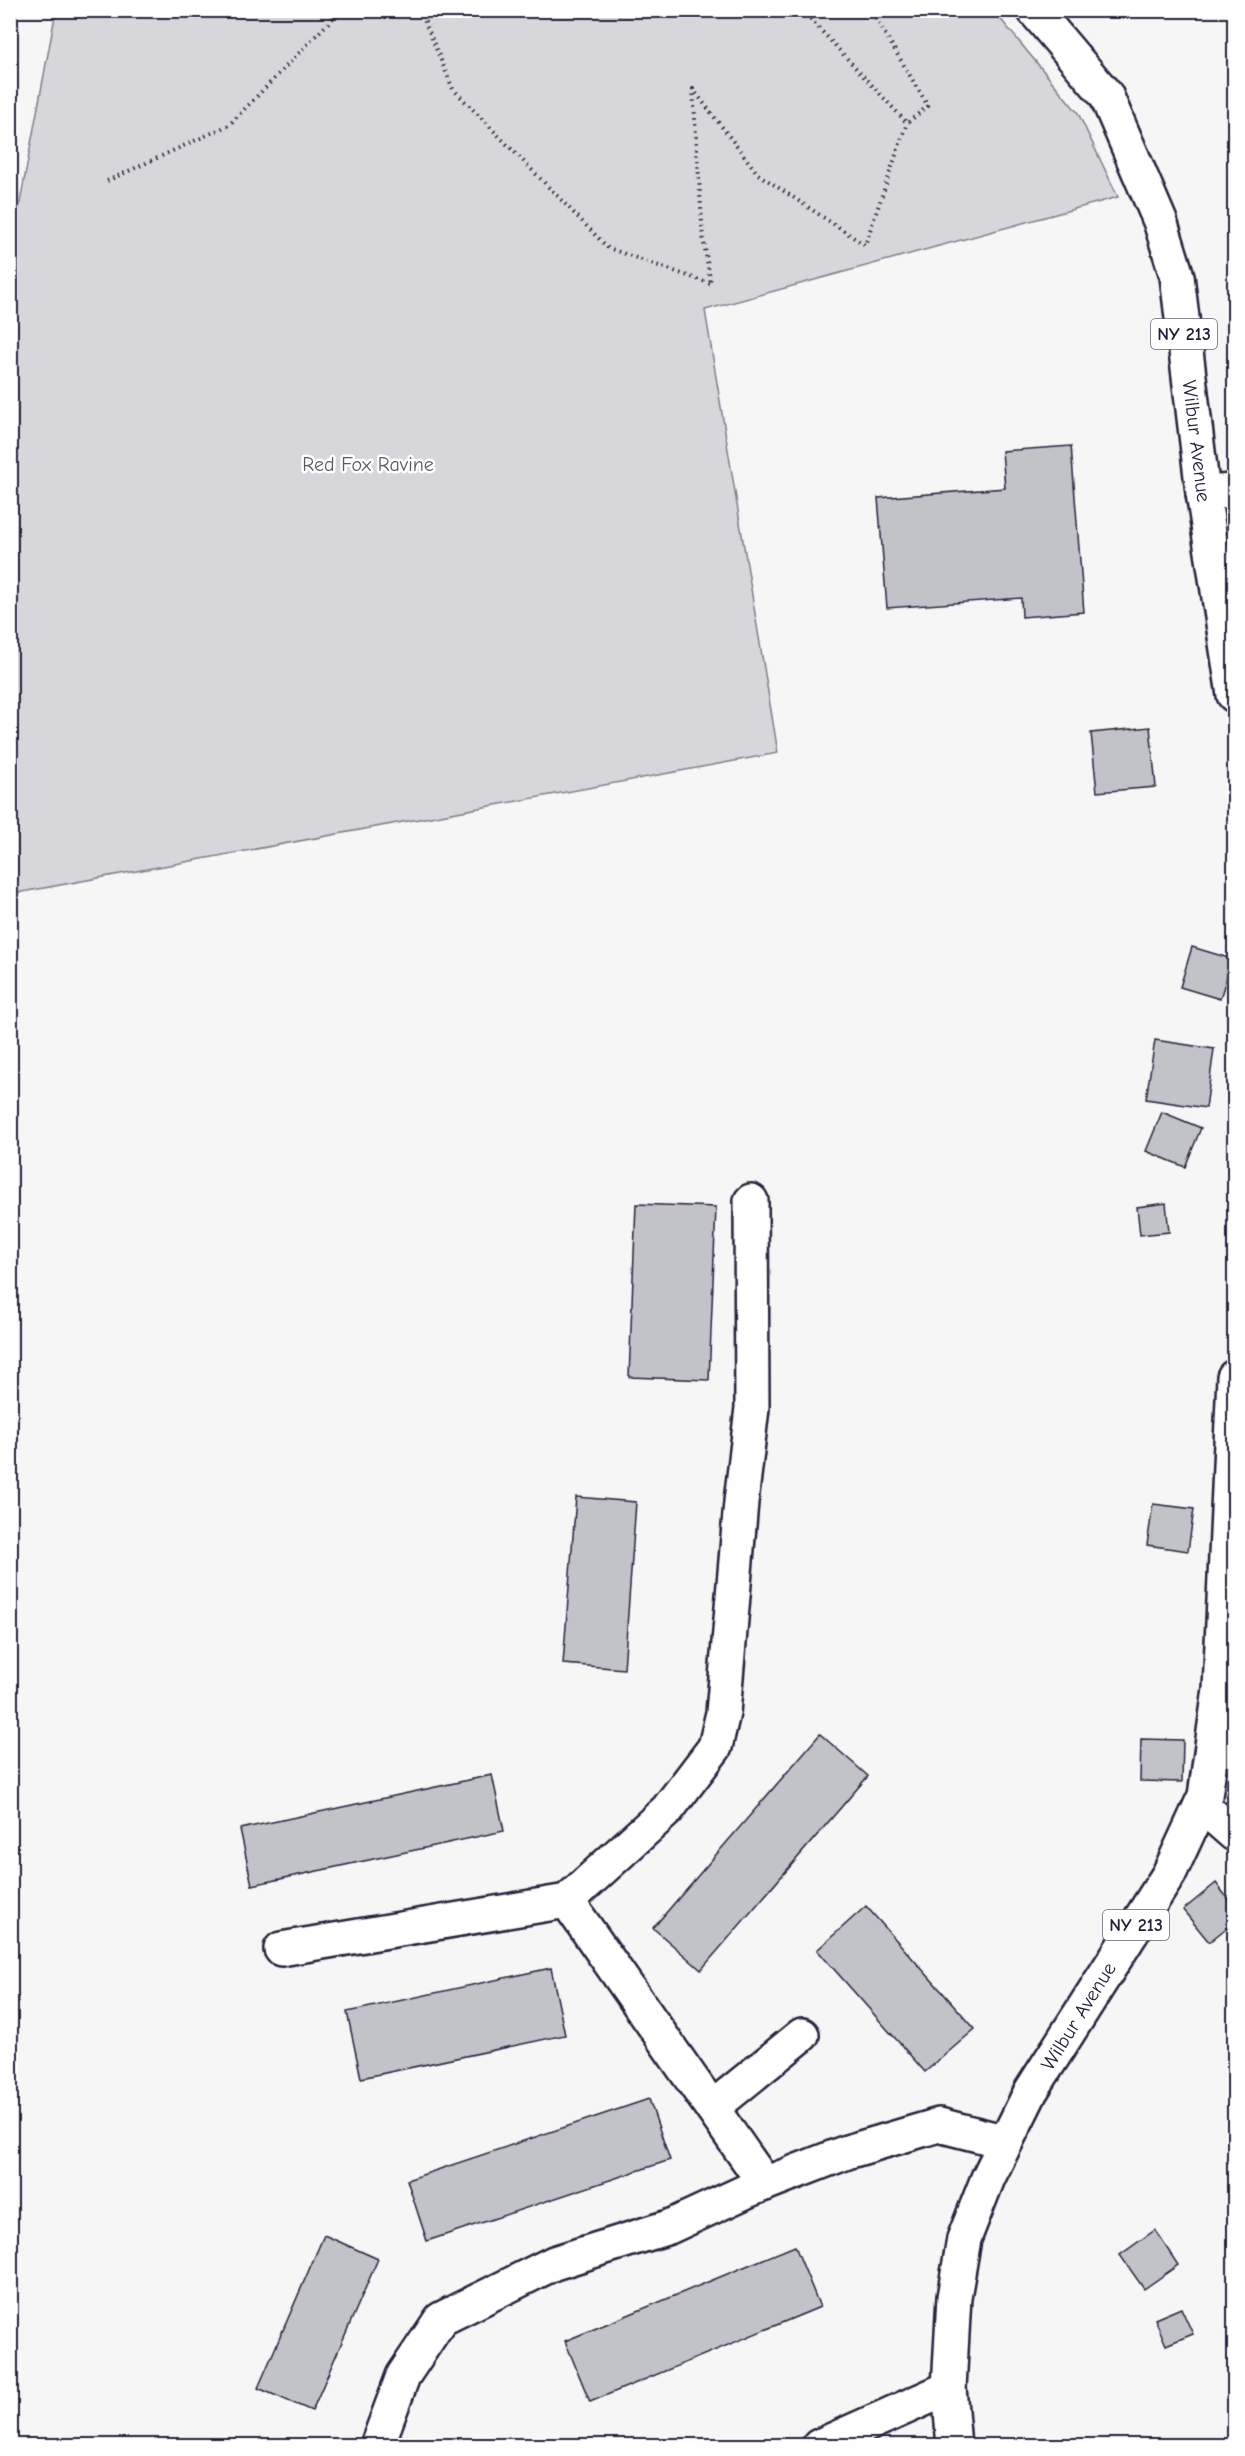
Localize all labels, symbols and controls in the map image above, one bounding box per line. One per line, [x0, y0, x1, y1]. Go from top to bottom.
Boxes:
road number: NY 213 [1151, 319, 1217, 349]
street label: Wilbur Avenue [1178, 379, 1215, 503]
park label: Red Fox Ravine [302, 453, 434, 476]
road number: NY 213 [1103, 1910, 1169, 1940]
street label: Wilbur Avenue [1036, 1958, 1121, 2074]

